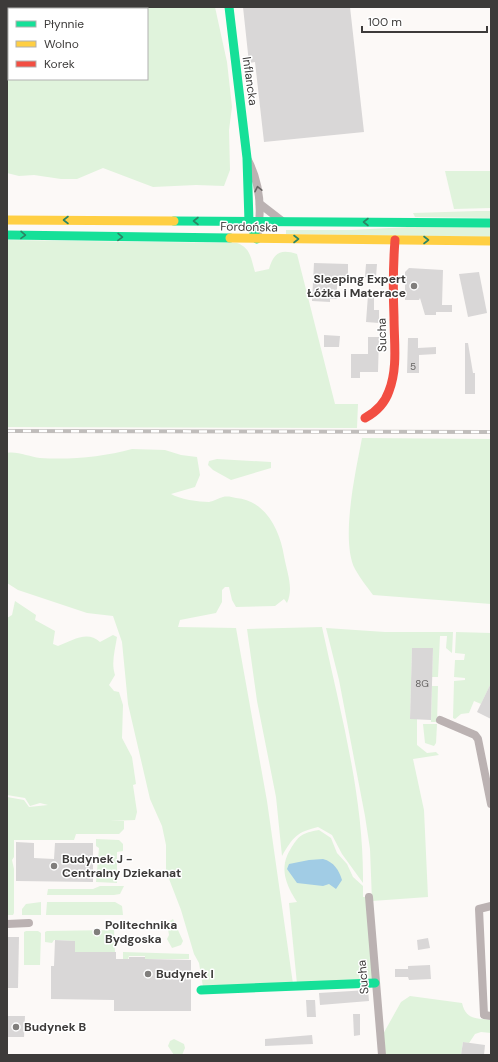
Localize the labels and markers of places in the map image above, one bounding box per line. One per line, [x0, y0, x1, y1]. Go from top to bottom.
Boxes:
place label: Sleeping Expert Łóżka i Materace [307, 271, 406, 301]
marker: Sleeping Expert Łóżka i Materace [409, 281, 419, 291]
place label: Budynek J - Centralny Dziekanat [62, 851, 181, 881]
marker: Budynek J - Centralny Dziekanat [49, 861, 59, 871]
place label: Politechnika Bydgoska [105, 917, 177, 947]
marker: Politechnika Bydgoska [92, 927, 102, 937]
place label: Budynek I [156, 966, 214, 982]
marker: Budynek I [143, 969, 153, 979]
place label: Budynek B [24, 1019, 87, 1035]
marker: Budynek B [11, 1022, 21, 1032]

